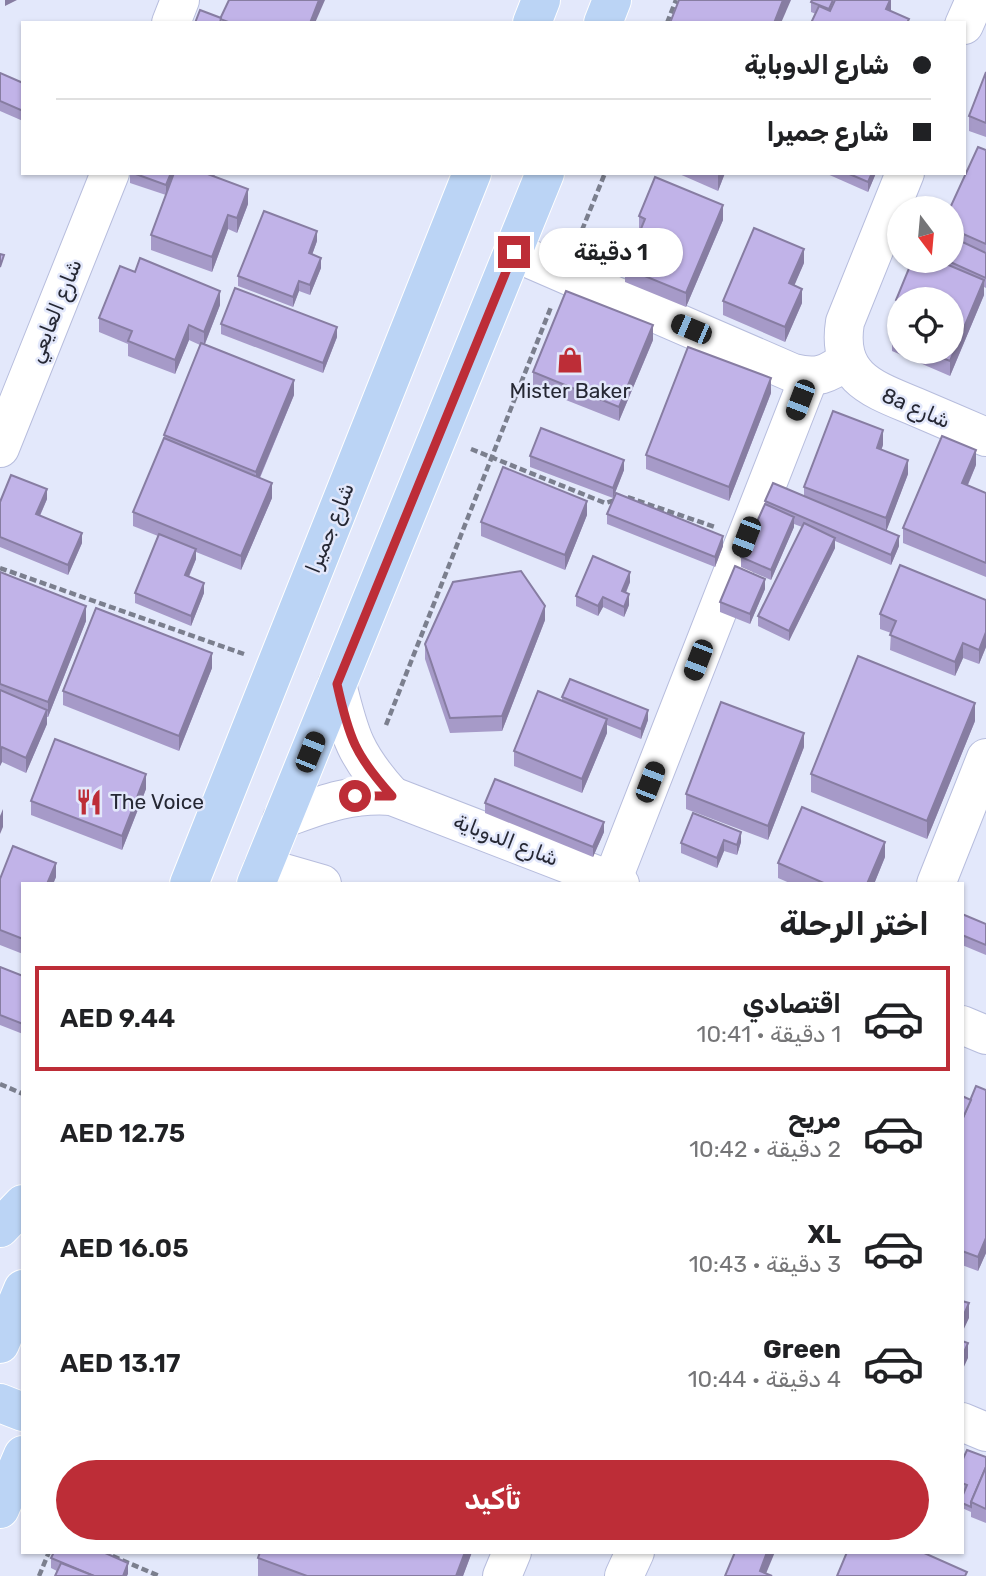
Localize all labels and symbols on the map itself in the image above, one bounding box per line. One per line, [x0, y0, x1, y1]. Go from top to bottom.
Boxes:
north arrow [887, 196, 964, 273]
callout: 1 دقيقة [538, 228, 682, 276]
route end [498, 236, 530, 268]
street label: شارع العايعي [22, 255, 90, 368]
car [668, 311, 715, 347]
shop icon: Mister Baker [555, 345, 585, 375]
car [783, 377, 818, 423]
place label: Mister Baker [510, 378, 630, 403]
street label: 8a شارع [877, 382, 954, 435]
street label: شارع جميرا [300, 479, 361, 577]
car [729, 514, 764, 560]
car [681, 637, 716, 683]
car [293, 729, 328, 775]
car [633, 759, 668, 805]
route start [339, 780, 371, 812]
restaurant icon: The Voice [74, 787, 104, 817]
place label: The Voice [110, 789, 204, 814]
street label: شارع الدوباية [449, 808, 562, 873]

